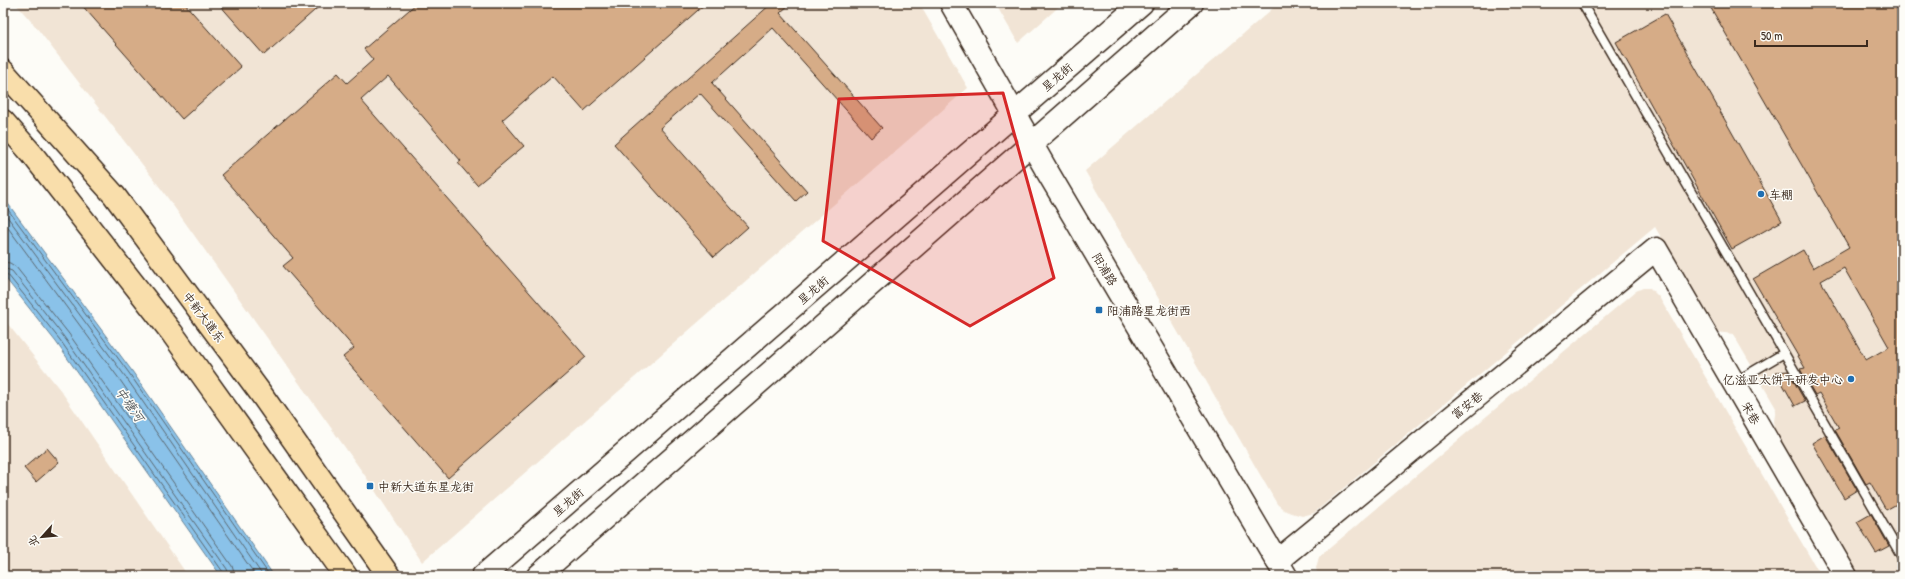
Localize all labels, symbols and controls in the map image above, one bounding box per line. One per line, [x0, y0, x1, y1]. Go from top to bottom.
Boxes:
scale bar [1755, 22, 1867, 48]
text: 50 m [1761, 27, 1782, 44]
street label: 星龙街 [1038, 59, 1076, 95]
place label: 车棚 [1769, 186, 1793, 203]
marker: 车棚 [1756, 189, 1766, 199]
street label: 阳浦路 [1088, 249, 1122, 289]
street label: 星龙街 [794, 272, 832, 308]
street label: 中新大道东 [179, 288, 229, 346]
place label: 阳浦路星龙街西 [1107, 302, 1191, 319]
marker: 阳浦路星龙街西 [1094, 305, 1104, 315]
place label: 亿滋亚太饼干研发中心 [1723, 371, 1843, 388]
marker: 亿滋亚太饼干研发中心 [1846, 374, 1856, 384]
water label: 中塘河 [111, 383, 150, 427]
street label: 富安巷 [1448, 387, 1486, 423]
street label: 宋巷 [1738, 398, 1764, 428]
place label: 中新大道东星龙街 [378, 478, 474, 495]
marker: 中新大道东星龙街 [365, 481, 375, 491]
street label: 星龙街 [549, 484, 587, 520]
north arrow [22, 517, 62, 557]
text: 北 [24, 533, 42, 550]

